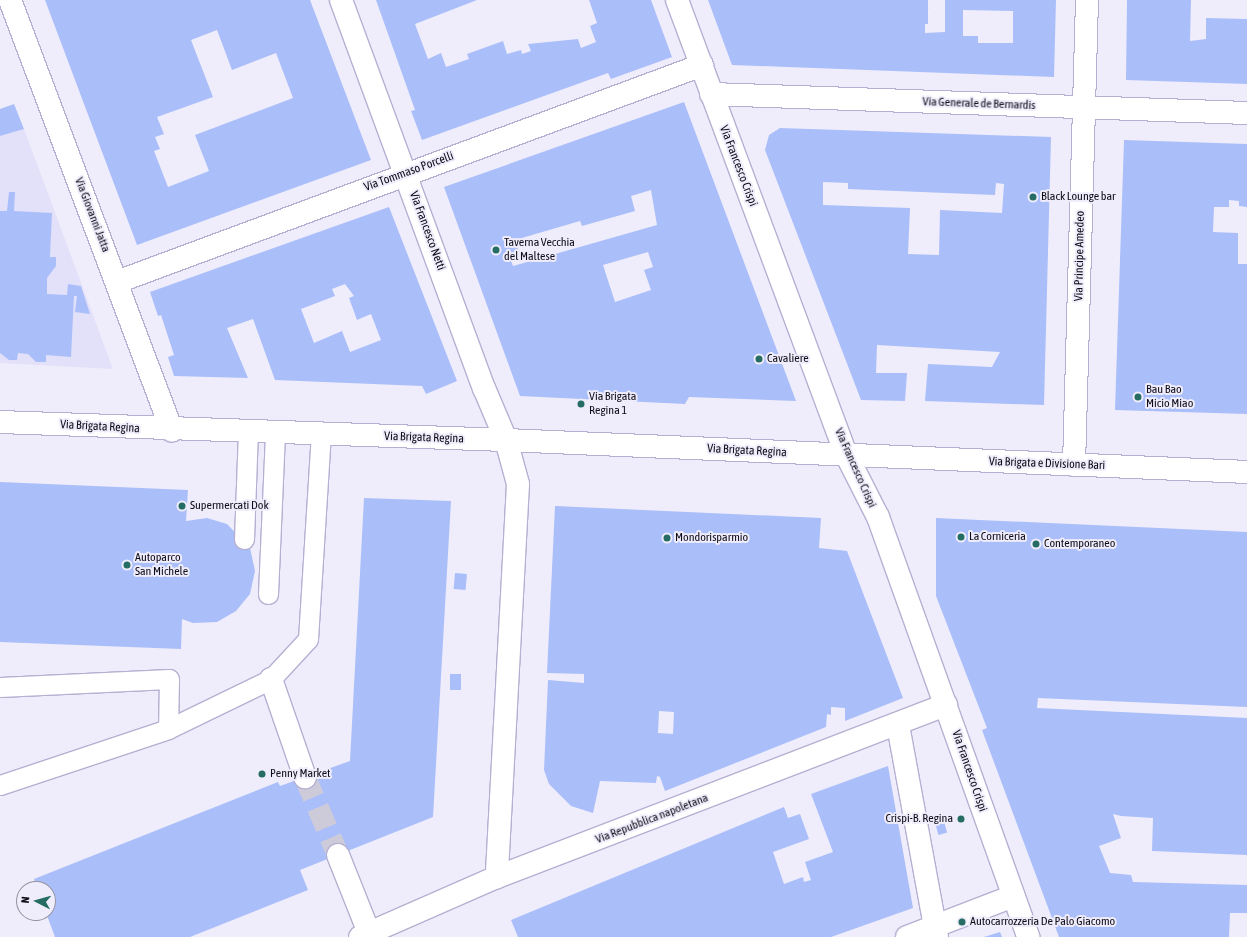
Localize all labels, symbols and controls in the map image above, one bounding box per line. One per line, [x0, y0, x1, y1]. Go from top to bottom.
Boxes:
street label: Via Generale de Bernardis [922, 95, 1036, 113]
street label: Via Francesco Crispi [716, 124, 760, 208]
street label: Via Tommaso Porcelli [362, 149, 456, 195]
street label: Via Giovanni Jatta [71, 176, 113, 254]
street label: Via Francesco Netti [406, 189, 448, 273]
place label: Black Lounge bar [1041, 190, 1116, 204]
marker: Black Lounge bar [1028, 192, 1038, 202]
street label: Via Principe Amedeo [1072, 211, 1088, 301]
place label: Taverna Vecchia del Maltese [504, 236, 575, 264]
marker: Taverna Vecchia del Maltese [491, 245, 501, 255]
place label: Cavaliere [767, 352, 809, 366]
marker: Cavaliere [754, 354, 764, 364]
place label: Bau Bao Micio Miao [1146, 383, 1193, 411]
place label: Via Brigata Regina 1 [589, 390, 636, 418]
marker: Bau Bao Micio Miao [1133, 392, 1143, 402]
marker: Via Brigata Regina 1 [576, 399, 586, 409]
street label: Via Brigata Regina [60, 418, 140, 436]
street label: Via Francesco Crispi [831, 426, 879, 510]
street label: Via Brigata Regina [384, 429, 464, 447]
street label: Via Brigata Regina [707, 442, 787, 460]
street label: Via Brigata e Divisione Bari [989, 455, 1105, 473]
place label: Supermercati Dok [190, 499, 269, 513]
marker: Supermercati Dok [177, 501, 187, 511]
place label: La Corniceria [969, 530, 1026, 544]
place label: Mondorisparmio [675, 531, 748, 545]
marker: La Corniceria [956, 532, 966, 542]
marker: Mondorisparmio [662, 533, 672, 543]
place label: Contemporaneo [1044, 537, 1115, 551]
marker: Contemporaneo [1031, 539, 1041, 549]
place label: Autoparco San Michele [135, 551, 188, 579]
marker: Autoparco San Michele [122, 560, 132, 570]
street label: Via Francesco Crispi [948, 728, 990, 814]
place label: Penny Market [270, 767, 331, 781]
marker: Penny Market [257, 769, 267, 779]
street label: Via Repubblica napoletana [594, 791, 710, 847]
place label: Crispi-B. Regina [885, 812, 953, 826]
marker: Crispi-B. Regina [956, 814, 966, 824]
north arrow [16, 881, 56, 921]
text: N [19, 896, 31, 904]
place label: Autocarrozzeria De Palo Giacomo [970, 915, 1115, 929]
marker: Autocarrozzeria De Palo Giacomo [957, 917, 967, 927]

